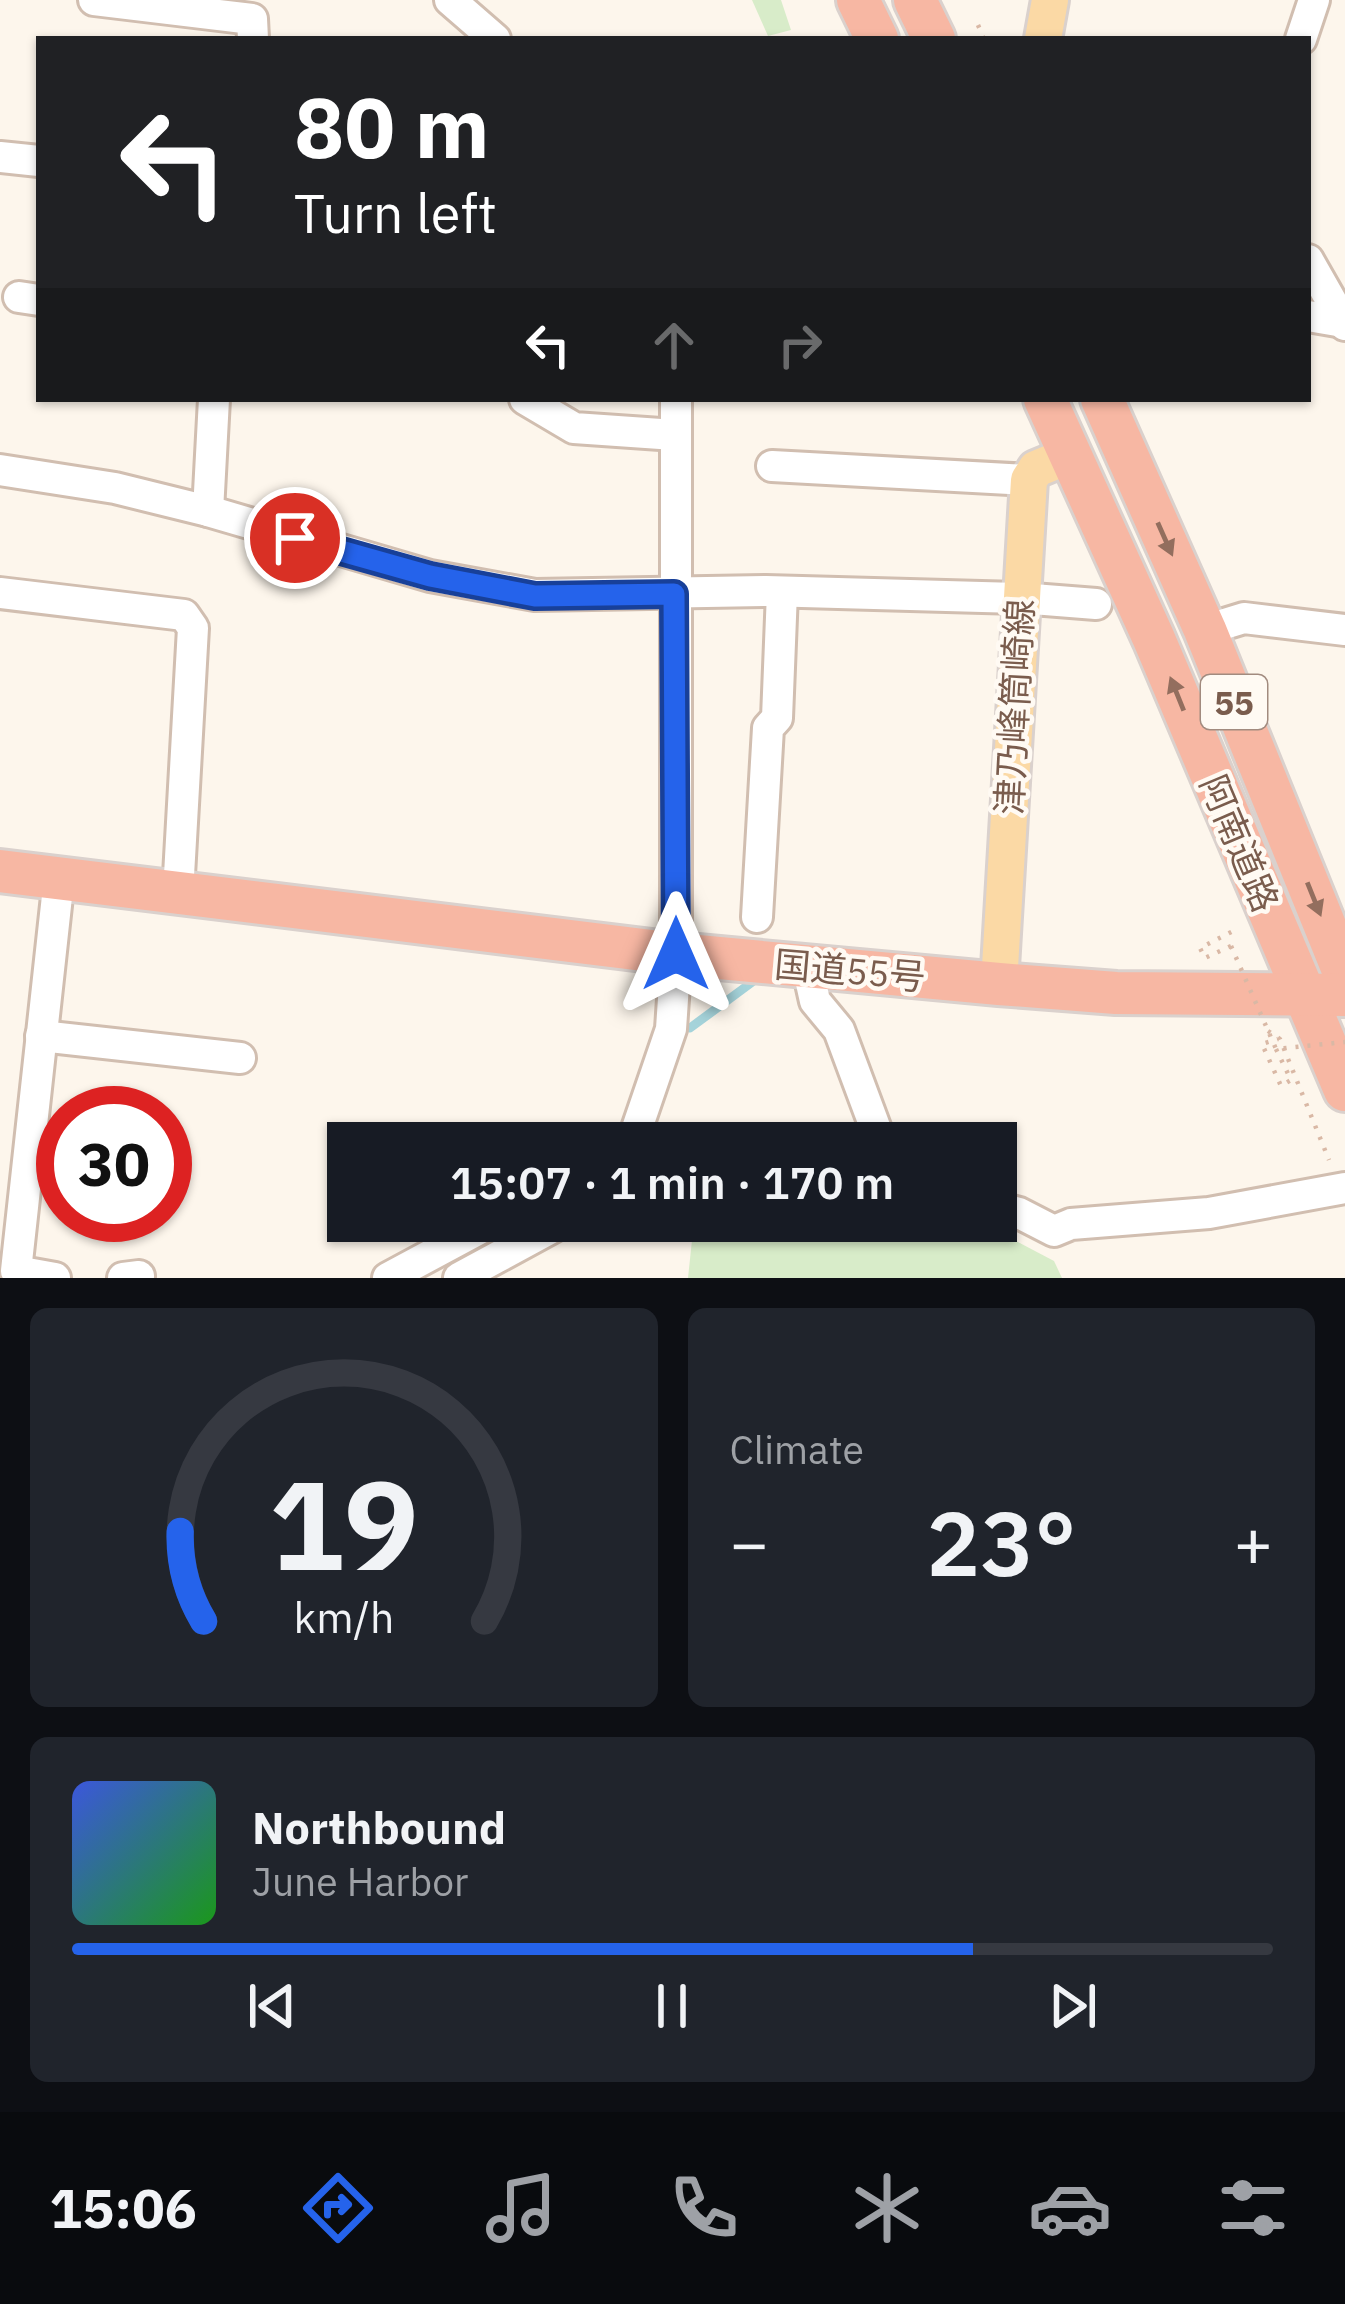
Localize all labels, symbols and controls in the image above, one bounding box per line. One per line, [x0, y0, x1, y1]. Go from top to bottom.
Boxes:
text: 80 m [294, 72, 490, 181]
icon: left [96, 84, 252, 240]
text: Turn left [294, 178, 497, 248]
icon: left [515, 312, 581, 378]
icon: ahead [641, 312, 707, 378]
icon: right [767, 312, 833, 378]
pin [244, 487, 346, 589]
icon: arrive [262, 505, 328, 571]
one-way arrow [1155, 521, 1175, 556]
street label: 津乃峰筒崎線 [985, 598, 1043, 816]
road number: 55 [1201, 675, 1267, 729]
one-way arrow [1167, 676, 1186, 712]
street label: 阿南道路 [1190, 768, 1290, 918]
one-way arrow [1305, 881, 1324, 917]
position arrow [613, 891, 739, 1017]
street label: 国道55号 [773, 940, 927, 1000]
speed limit sign: 30 [36, 1086, 192, 1242]
text: 15:07 · 1 min · 170 m [450, 1153, 894, 1211]
text: Climate [730, 1424, 864, 1475]
text: 19 [269, 1442, 419, 1604]
text: 23° [926, 1484, 1076, 1601]
text: − [730, 1499, 769, 1585]
text: + [1233, 1499, 1273, 1585]
text: km/h [293, 1588, 394, 1644]
text: Northbound [252, 1798, 506, 1856]
text: June Harbor [252, 1856, 468, 1907]
icon: previous [239, 1973, 305, 2039]
icon: pause [639, 1973, 705, 2039]
icon: next [1040, 1973, 1106, 2039]
icon: directions [296, 2166, 380, 2250]
icon: music [479, 2166, 563, 2250]
icon: phone [662, 2166, 746, 2250]
icon: climate [845, 2166, 929, 2250]
icon: car [1028, 2166, 1112, 2250]
icon: filters [1211, 2166, 1295, 2250]
text: 15:06 [50, 2173, 197, 2243]

